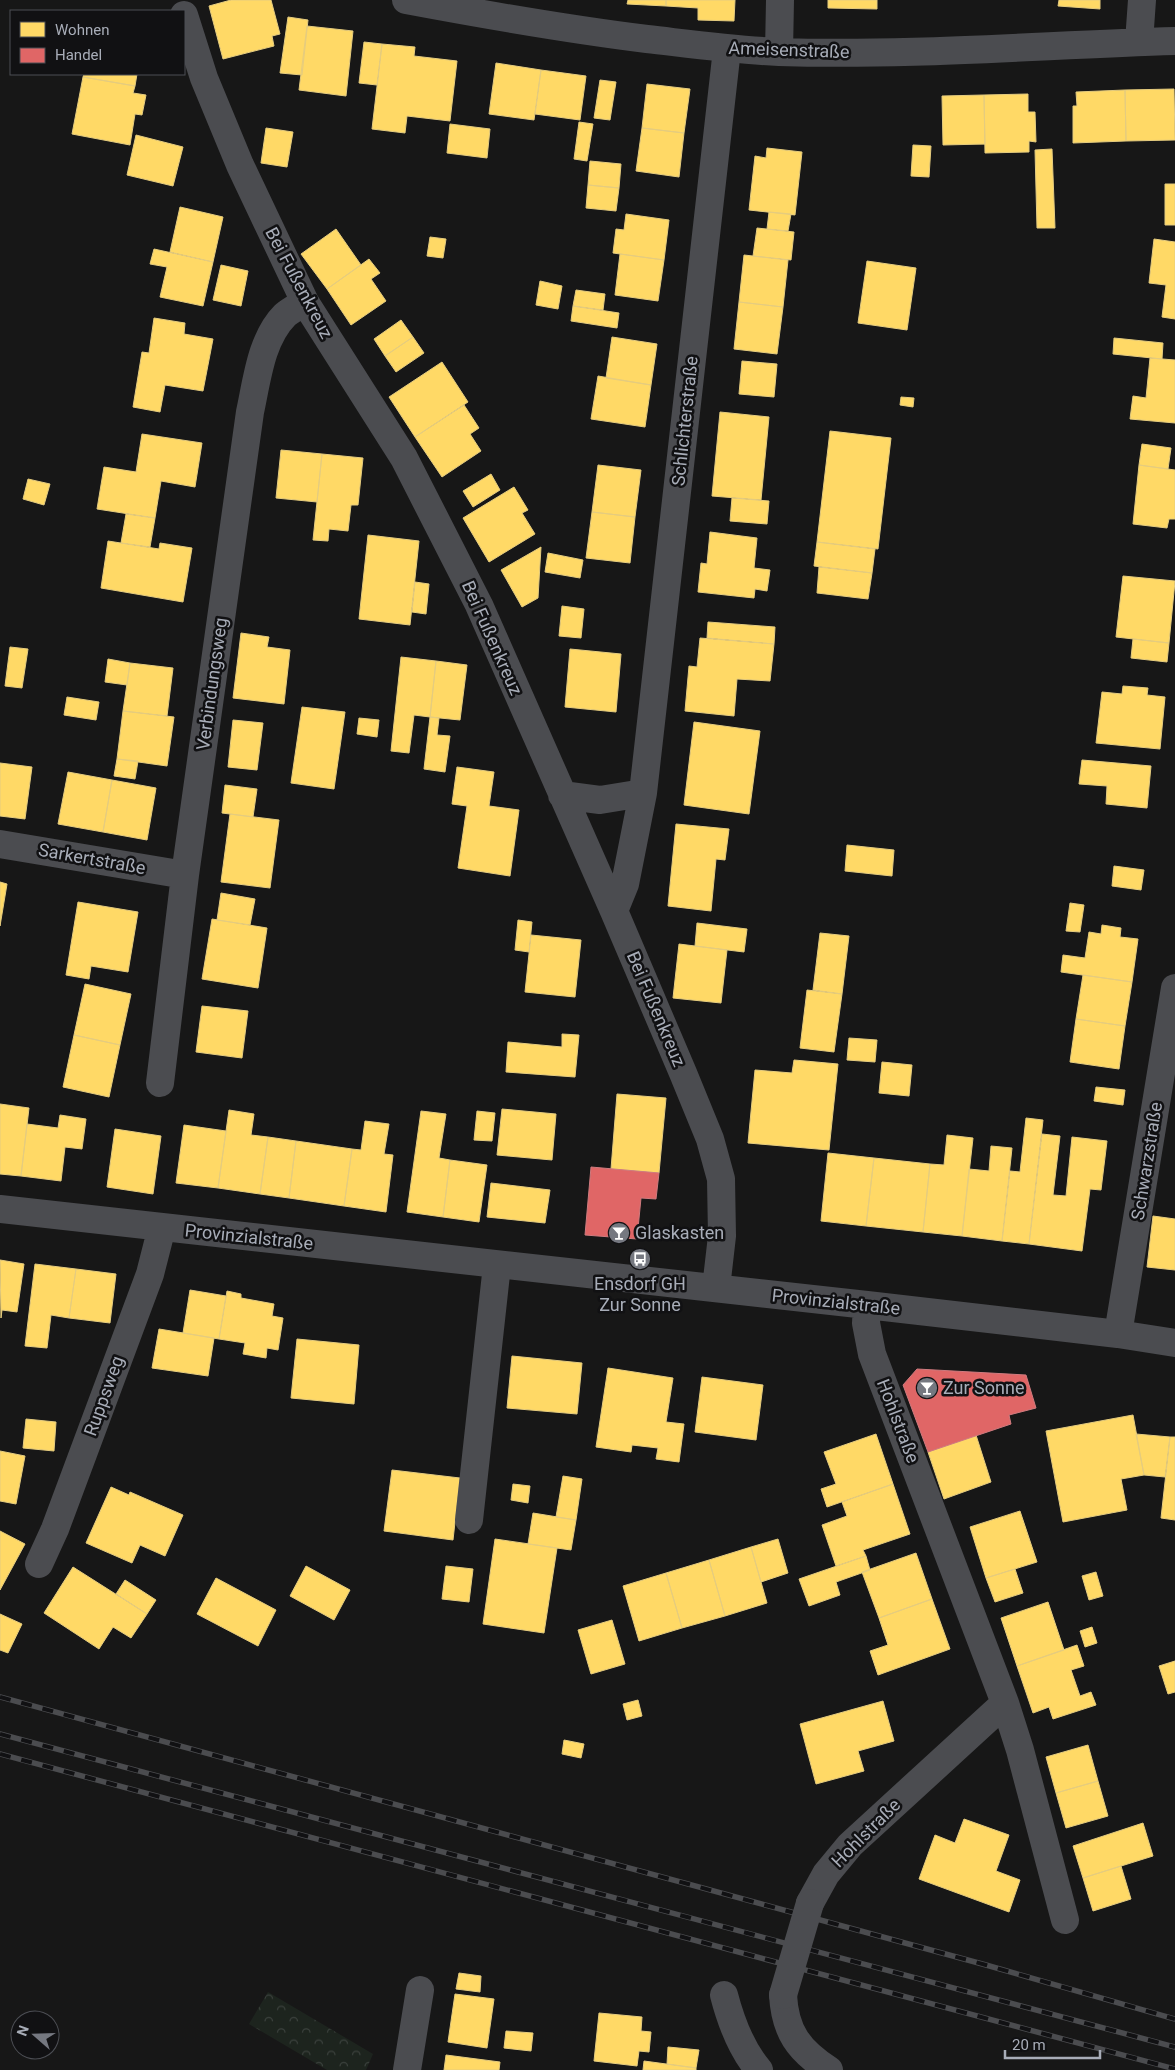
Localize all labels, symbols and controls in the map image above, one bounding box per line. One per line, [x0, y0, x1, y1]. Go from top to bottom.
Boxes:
legend [10, 10, 185, 75]
text: Wohnen [55, 21, 109, 39]
street label: Ameisenstraße [728, 37, 850, 62]
text: Handel [55, 46, 102, 64]
street label: Bei Fußenkreuz [261, 224, 338, 342]
street label: Schlichterstraße [667, 355, 702, 487]
street label: Bei Fußenkreuz [458, 577, 527, 698]
street label: Verbindungsweg [192, 616, 231, 752]
street label: Sarkertstraße [37, 839, 147, 878]
street label: Bei Fußenkreuz [623, 948, 690, 1070]
street label: Schwarzstraße [1127, 1100, 1166, 1222]
street label: Provinzialstraße [184, 1219, 314, 1254]
bar icon: Glaskasten [607, 1221, 631, 1245]
place label: Glaskasten [635, 1222, 724, 1243]
bus stop icon: Ensdorf GH Zur Sonne [628, 1247, 652, 1271]
place label: Ensdorf GH Zur Sonne [594, 1273, 686, 1315]
street label: Provinzialstraße [771, 1284, 901, 1319]
street label: Ruppsweg [79, 1353, 128, 1439]
street label: Hohlstraße [873, 1376, 924, 1466]
bar icon: Zur Sonne [915, 1376, 939, 1400]
place label: Zur Sonne [943, 1377, 1024, 1398]
street label: Hohlstraße [827, 1794, 904, 1871]
north arrow [10, 2010, 60, 2060]
text: N [14, 2023, 32, 2038]
scale bar [1005, 2028, 1100, 2060]
text: 20 m [1012, 2036, 1046, 2054]

